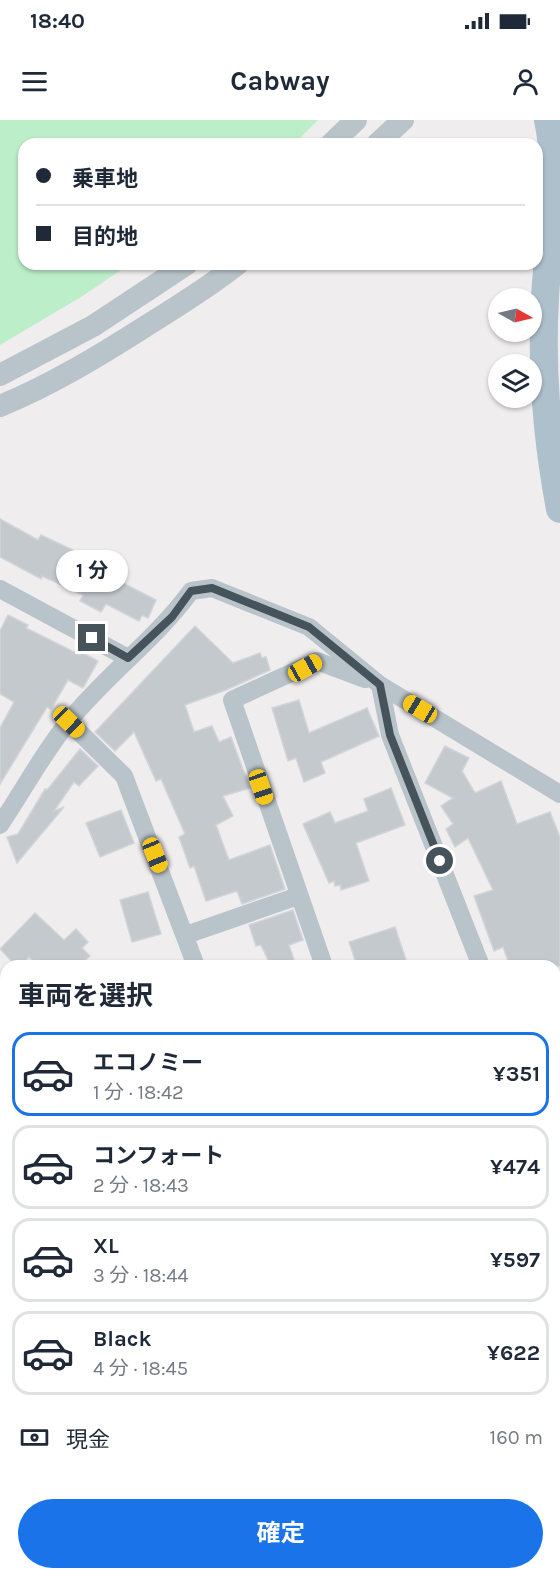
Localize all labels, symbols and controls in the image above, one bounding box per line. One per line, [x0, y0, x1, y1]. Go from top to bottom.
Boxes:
text: 18:40 [30, 8, 85, 34]
icon: menu [18, 65, 51, 98]
text: Cabway [230, 65, 330, 97]
icon: person [509, 65, 542, 98]
text: 乗車地 [72, 166, 138, 192]
text: 目的地 [72, 224, 138, 250]
north arrow [488, 288, 542, 342]
map controls [488, 288, 542, 408]
button: layers [488, 354, 542, 408]
callout: 1 分 [56, 551, 128, 593]
text: 1 分 [76, 559, 108, 582]
route end [78, 624, 105, 651]
car [285, 651, 325, 685]
car [400, 692, 440, 726]
car [50, 703, 88, 741]
car [247, 767, 275, 807]
car [140, 835, 170, 875]
route start [426, 847, 453, 874]
text: 車両を選択 [18, 980, 153, 1012]
icon: car [21, 1047, 75, 1101]
text: エコノミー [93, 1050, 203, 1076]
text: ¥351 [493, 1061, 540, 1087]
text: 1 分 · 18:42 [93, 1081, 184, 1104]
icon: car [21, 1140, 75, 1194]
text: コンフォート [93, 1143, 224, 1169]
text: ¥474 [490, 1154, 540, 1180]
text: 2 分 · 18:43 [93, 1174, 189, 1197]
icon: car [21, 1233, 75, 1287]
text: XL [93, 1233, 119, 1259]
text: ¥597 [490, 1247, 540, 1273]
text: 3 分 · 18:44 [93, 1264, 188, 1287]
icon: car [21, 1326, 75, 1380]
text: Black [93, 1326, 152, 1352]
text: ¥622 [487, 1340, 540, 1366]
text: 4 分 · 18:45 [93, 1357, 188, 1380]
icon: cash [18, 1421, 51, 1454]
text: 160 m [490, 1426, 543, 1449]
text: 現金 [66, 1427, 110, 1453]
button: 確定 [18, 1499, 543, 1568]

